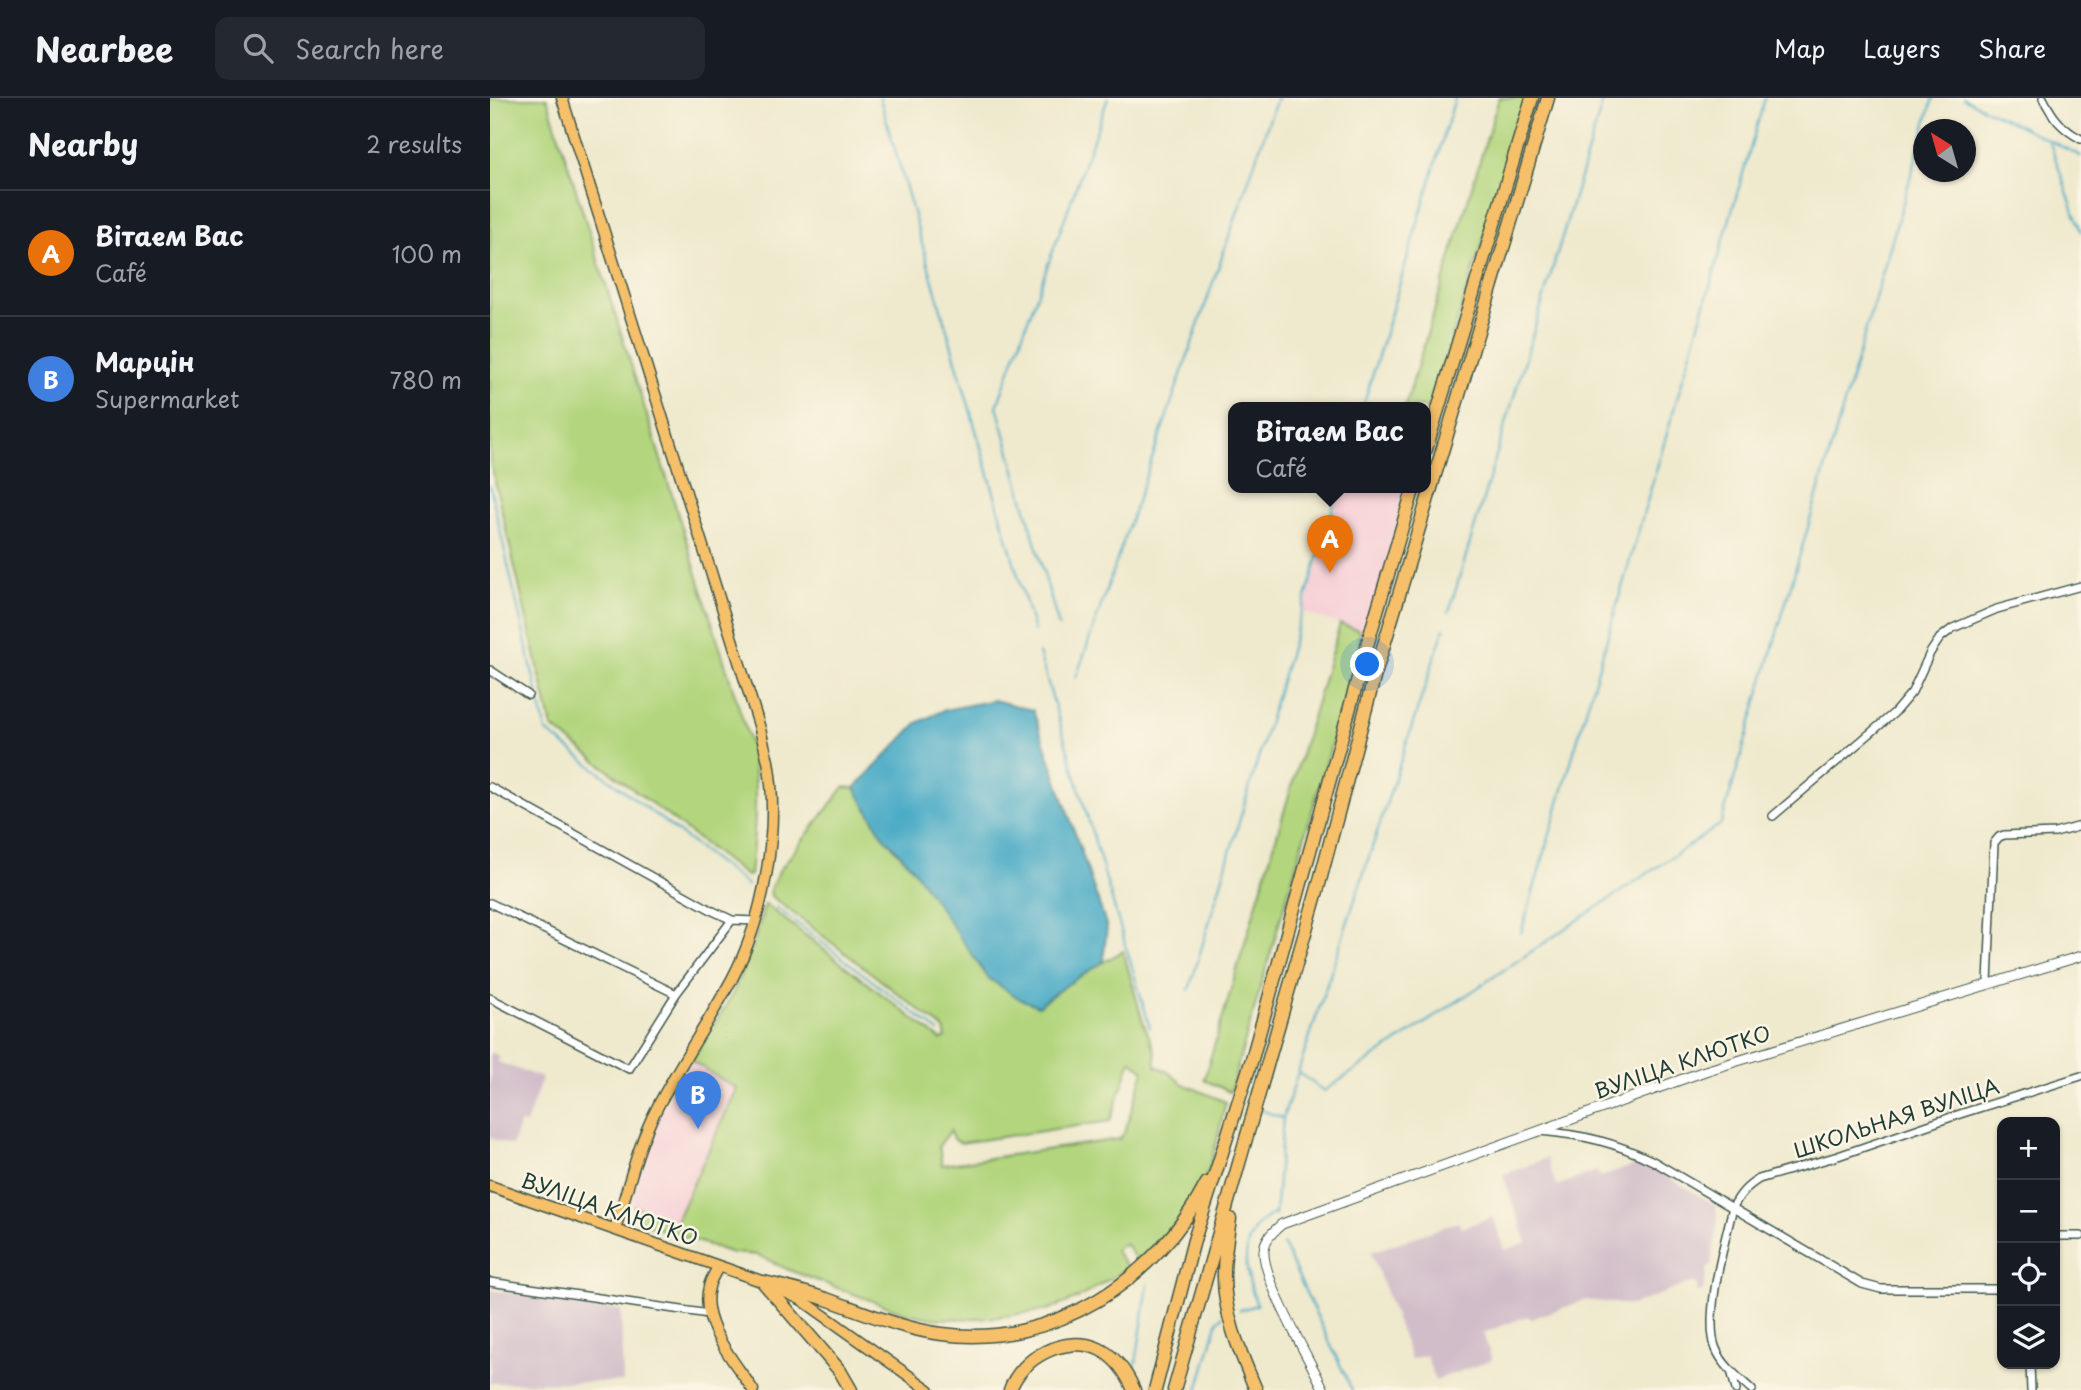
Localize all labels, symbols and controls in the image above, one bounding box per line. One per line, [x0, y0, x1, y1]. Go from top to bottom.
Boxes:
search box [215, 17, 705, 80]
text: Nearbee [35, 23, 173, 73]
icon: search [239, 29, 277, 67]
text: Search here [295, 29, 444, 68]
text: Map [1774, 30, 1825, 66]
text: Layers [1863, 30, 1940, 66]
text: Share [1978, 30, 2046, 66]
north arrow [1913, 119, 1976, 182]
text: Nearby [28, 121, 138, 166]
text: 2 results [366, 126, 462, 161]
text: Вітаем Вас [95, 216, 244, 255]
text: A [42, 236, 60, 271]
text: 100 m [392, 236, 462, 271]
text: Café [95, 255, 147, 290]
text: Марцін [95, 342, 195, 381]
text: B [43, 362, 59, 397]
text: 780 m [390, 362, 462, 397]
text: Supermarket [95, 381, 239, 416]
popup [1228, 402, 1431, 493]
text: Вітаем Вас [1255, 411, 1404, 450]
text: Café [1255, 450, 1307, 485]
pin: A [1307, 515, 1353, 573]
your location [1350, 647, 1384, 681]
street label: ВУЛІЦА КЛЮТКО [1589, 1016, 1775, 1106]
street label: ШКОЛЬНАЯ ВУЛІЦА [1789, 1069, 2003, 1165]
pin: B [675, 1071, 721, 1129]
map controls [1997, 1117, 2060, 1369]
button: + [1997, 1117, 2060, 1180]
street label: ВУЛІЦА КЛЮТКО [517, 1163, 703, 1253]
button: − [1997, 1180, 2060, 1243]
button: locate [1997, 1243, 2060, 1306]
button: layers [1997, 1306, 2060, 1369]

